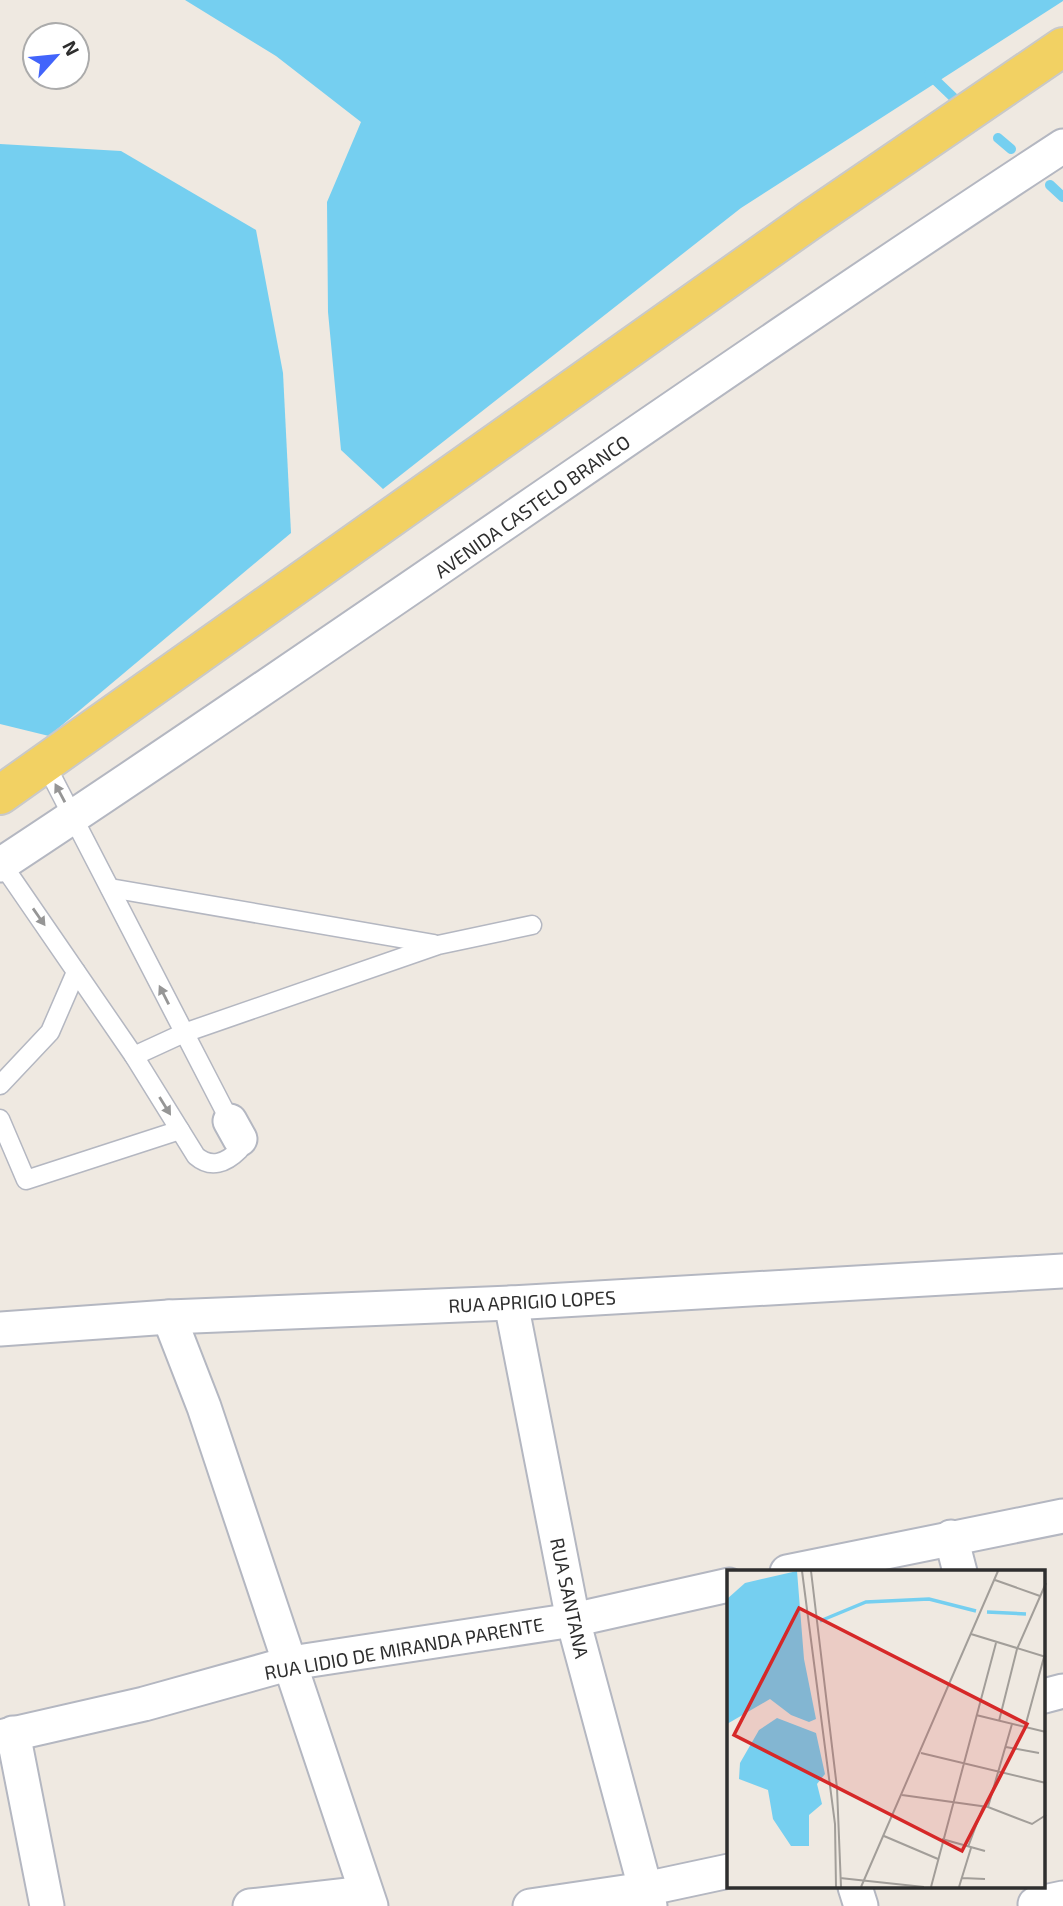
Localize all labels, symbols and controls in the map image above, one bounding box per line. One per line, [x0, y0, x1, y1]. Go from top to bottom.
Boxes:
north arrow [21, 21, 91, 91]
text: N [58, 37, 85, 59]
street label: AVENIDA CASTELO BRANCO [430, 430, 634, 582]
one-way arrow [54, 783, 66, 803]
one-way arrow [32, 908, 45, 927]
one-way arrow [159, 985, 170, 1005]
one-way arrow [159, 1097, 172, 1116]
street label: RUA APRIGIO LOPES [448, 1285, 616, 1317]
street label: RUA SANTANA [546, 1536, 594, 1661]
inset map [727, 1570, 1046, 1888]
street label: RUA LIDIO DE MIRANDA PARENTE [263, 1612, 545, 1684]

